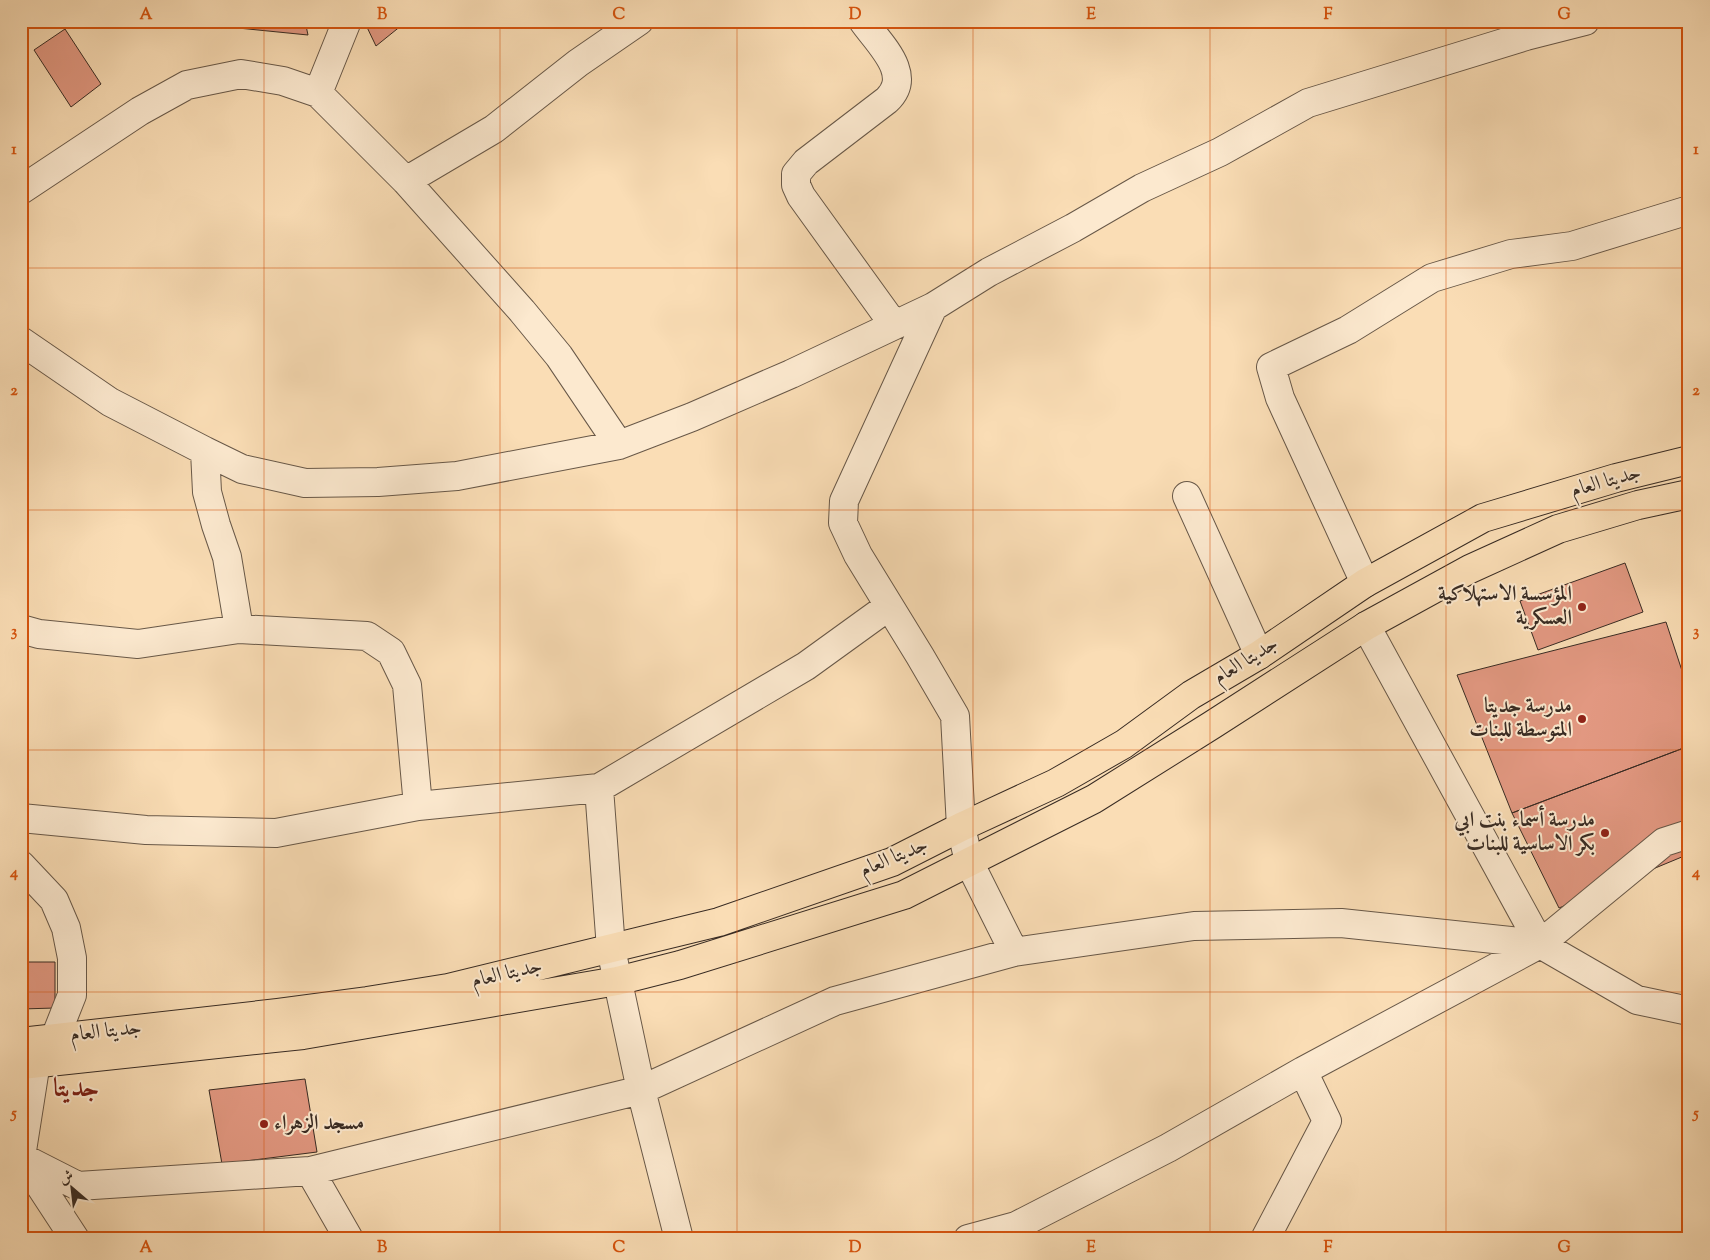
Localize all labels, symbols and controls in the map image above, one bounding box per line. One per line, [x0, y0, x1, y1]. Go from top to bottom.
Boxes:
text: A [140, 4, 153, 27]
text: B [377, 4, 387, 27]
text: C [613, 4, 626, 27]
text: D [849, 4, 862, 27]
text: E [1086, 4, 1096, 27]
text: F [1324, 4, 1333, 27]
text: G [1557, 4, 1571, 27]
text: 1 [11, 139, 17, 162]
text: 1 [1693, 139, 1699, 162]
text: 2 [10, 380, 18, 403]
text: 2 [1692, 380, 1700, 403]
street label: جديتا العام [1567, 458, 1645, 507]
place label: المؤسسة الاستهلاكية العسكرية [1438, 580, 1572, 634]
marker: المؤسسة الاستهلاكية العسكرية [1576, 601, 1588, 613]
text: 3 [11, 621, 18, 644]
text: 3 [1693, 621, 1700, 644]
street label: جديتا العام [1208, 629, 1285, 694]
place label: مدرسة جديتا المتوسطة للبنات [1469, 692, 1572, 746]
marker: مدرسة جديتا المتوسطة للبنات [1576, 713, 1588, 725]
place label: مدرسة أسماء بنت ابي بكر الاساسية للبنات [1453, 805, 1595, 860]
marker: مدرسة أسماء بنت ابي بكر الاساسية للبنات [1599, 827, 1611, 839]
street label: جديتا العام [855, 830, 933, 887]
text: 4 [9, 862, 18, 885]
text: 4 [1691, 862, 1700, 885]
street label: جديتا العام [469, 951, 546, 998]
street label: جديتا العام [69, 1013, 143, 1052]
district label: جديتا [53, 1071, 99, 1108]
text: 5 [9, 1103, 17, 1126]
text: 5 [1691, 1103, 1699, 1126]
place label: مسجد الزهراء [274, 1109, 364, 1139]
marker: مسجد الزهراء [258, 1118, 270, 1130]
north arrow [48, 1162, 98, 1212]
text: ش [56, 1166, 78, 1190]
text: A [140, 1237, 153, 1260]
text: B [377, 1237, 387, 1260]
text: C [613, 1237, 626, 1260]
text: D [849, 1237, 862, 1260]
text: E [1086, 1237, 1096, 1260]
text: F [1324, 1237, 1333, 1260]
text: G [1557, 1237, 1571, 1260]

